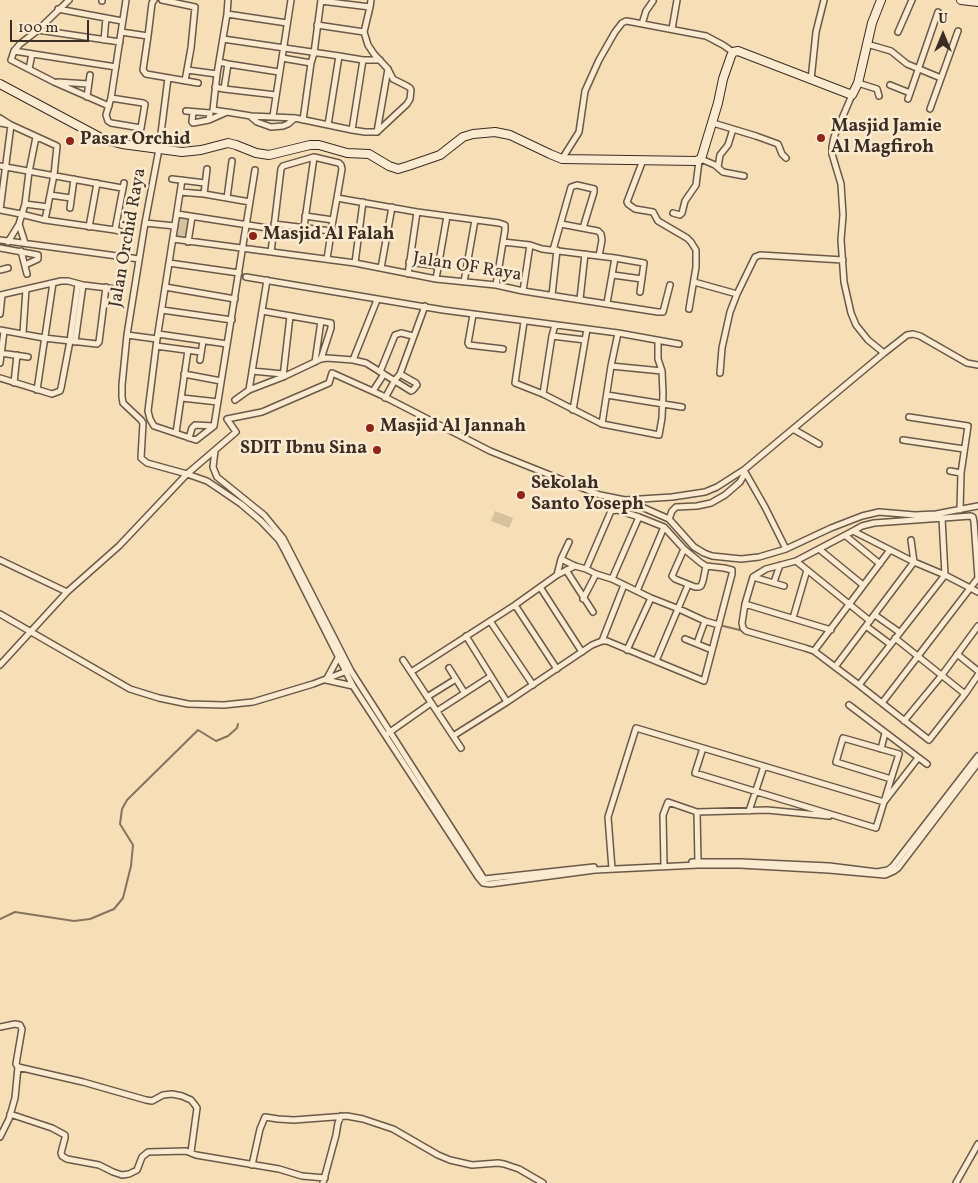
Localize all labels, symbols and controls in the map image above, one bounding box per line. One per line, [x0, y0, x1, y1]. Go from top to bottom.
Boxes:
scale bar [12, 10, 91, 42]
north arrow [918, 10, 968, 60]
text: U [938, 10, 948, 29]
text: 100 m [18, 18, 58, 39]
place label: Masjid Jamie Al Magfiroh [831, 117, 942, 160]
place label: Pasar Orchid [80, 130, 191, 152]
marker: Masjid Jamie Al Magfiroh [815, 132, 827, 144]
marker: Pasar Orchid [64, 135, 76, 147]
street label: Jalan Orchid Raya [106, 167, 152, 309]
place label: Masjid Al Falah [263, 225, 394, 247]
marker: Masjid Al Falah [247, 230, 259, 242]
street label: Jalan OF Raya [411, 249, 523, 287]
place label: Masjid Al Jannah [380, 417, 526, 439]
marker: Masjid Al Jannah [364, 422, 376, 434]
place label: SDIT Ibnu Sina [240, 439, 367, 461]
marker: SDIT Ibnu Sina [371, 444, 383, 456]
place label: Sekolah Santo Yoseph [531, 474, 644, 516]
marker: Sekolah Santo Yoseph [515, 489, 527, 501]

